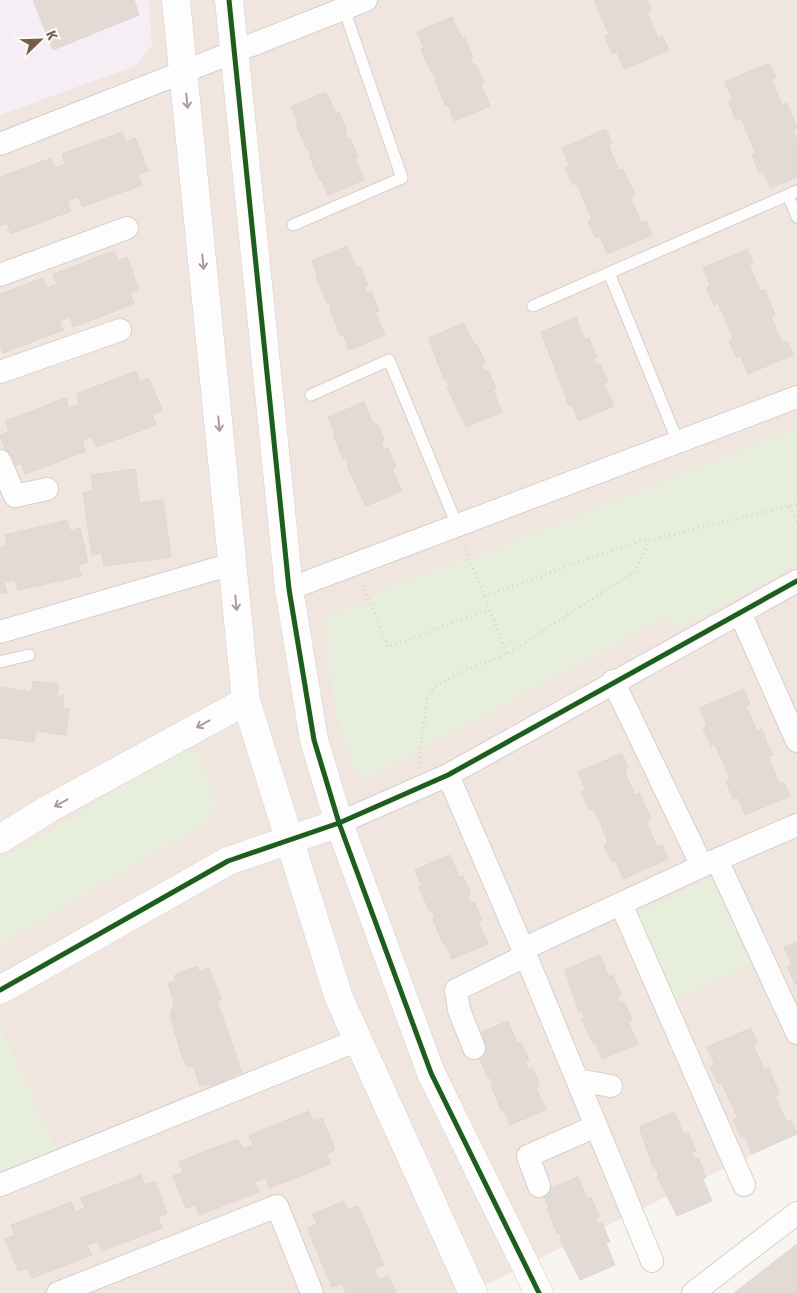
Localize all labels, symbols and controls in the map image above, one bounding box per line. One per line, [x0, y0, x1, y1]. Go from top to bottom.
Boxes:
north arrow [15, 15, 65, 65]
text: K [42, 28, 61, 43]
one-way arrow [182, 92, 192, 108]
one-way arrow [198, 254, 208, 270]
one-way arrow [214, 416, 224, 432]
one-way arrow [231, 595, 241, 611]
one-way arrow [196, 720, 211, 729]
one-way arrow [54, 798, 68, 808]

